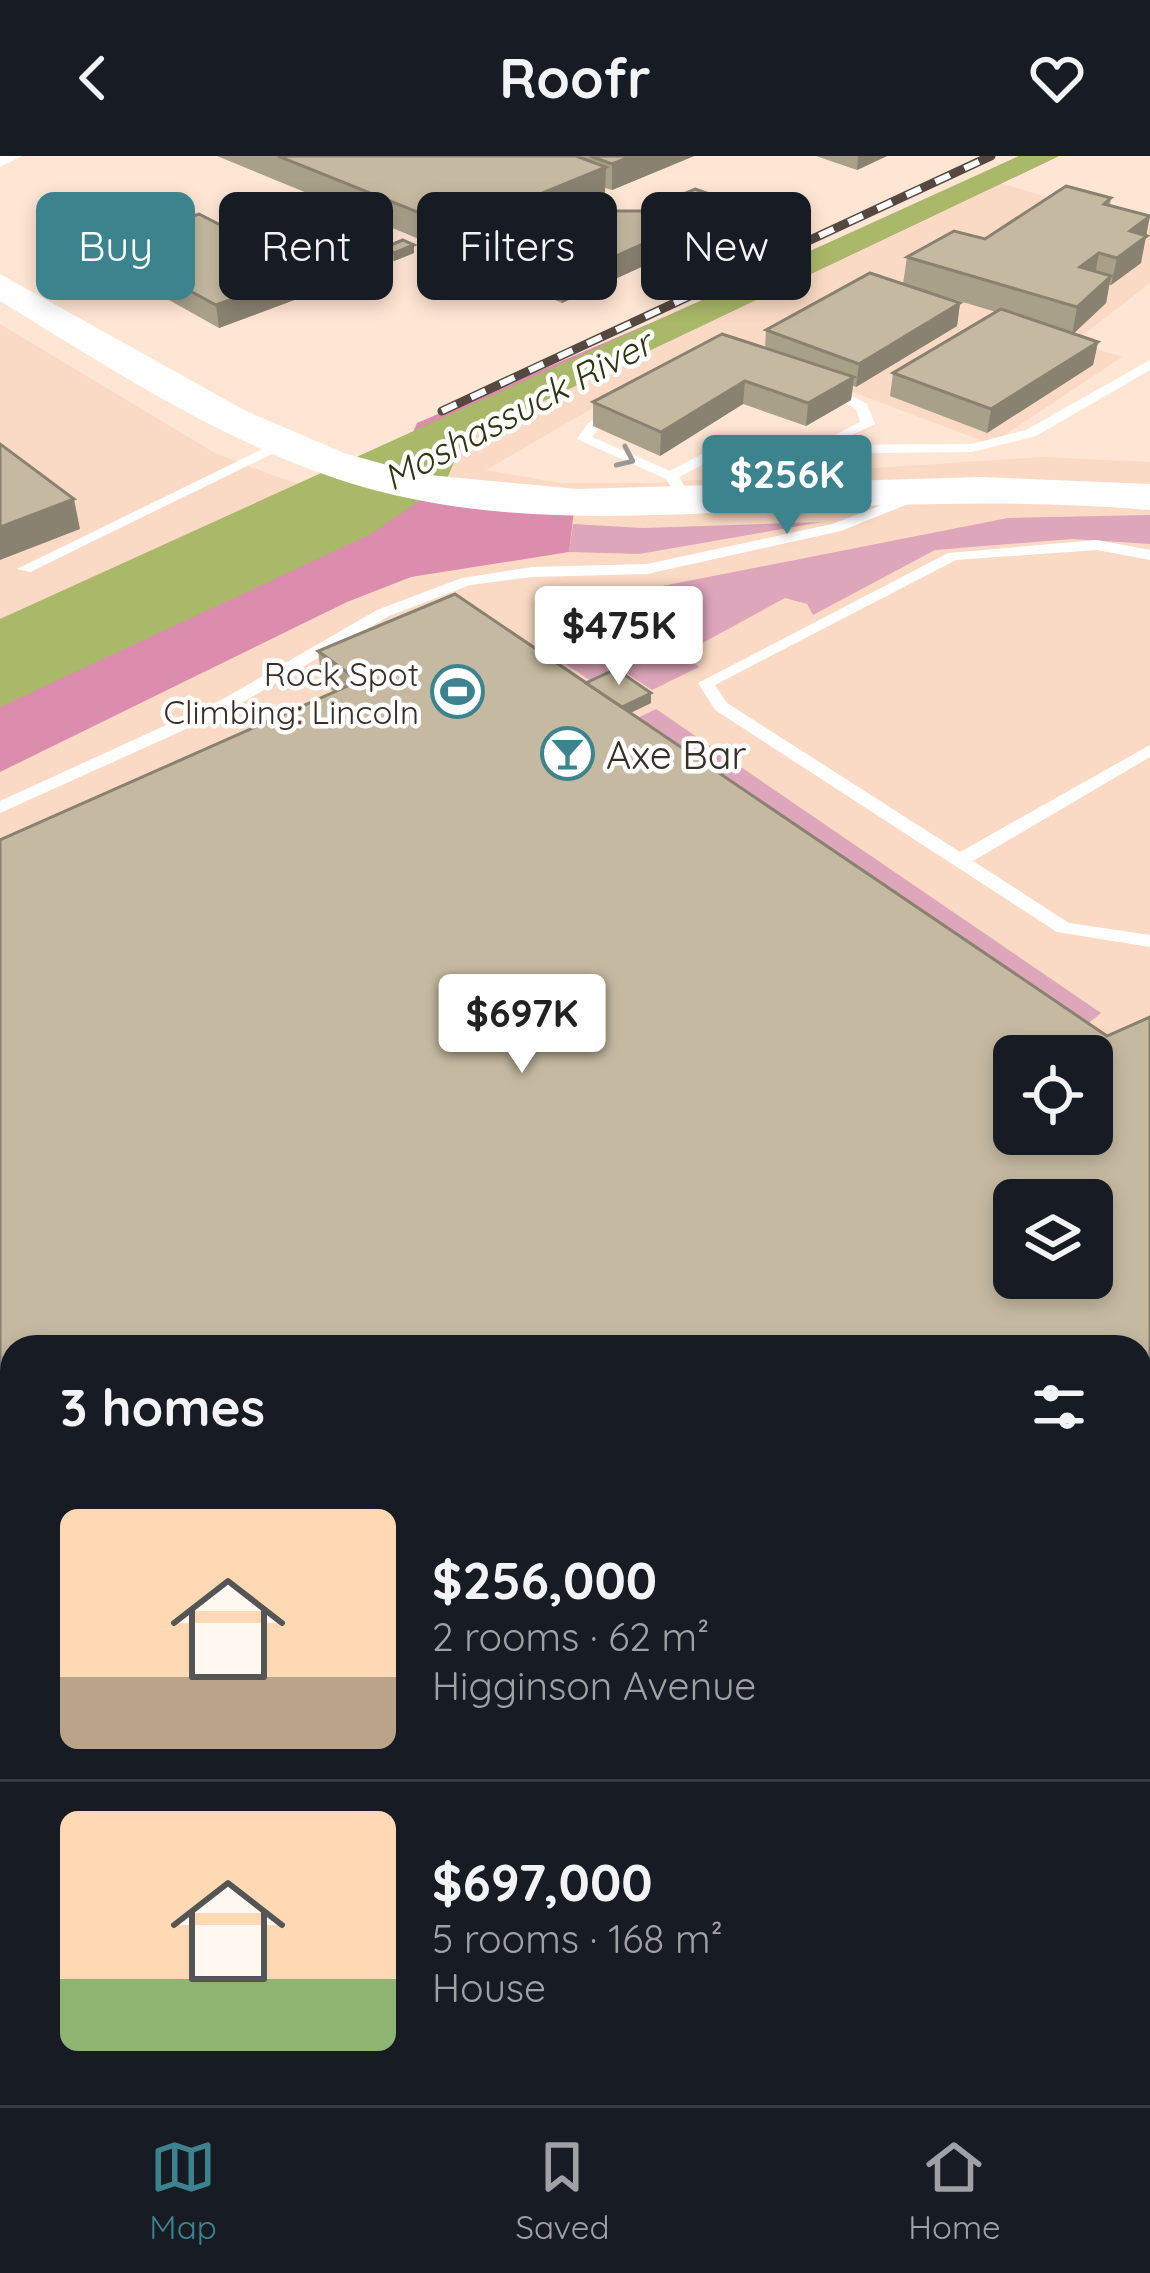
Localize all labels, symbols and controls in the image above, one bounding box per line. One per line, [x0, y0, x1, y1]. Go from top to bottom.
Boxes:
text: Roofr [499, 44, 651, 112]
icon: back [60, 45, 126, 111]
icon: heart [1024, 45, 1090, 111]
chip: Buy [36, 192, 195, 300]
chip: Rent [219, 192, 393, 300]
chip: Filters [417, 192, 617, 300]
chip: New [641, 192, 811, 300]
water label: Moshassuck River [375, 318, 663, 500]
pin: $256K [703, 435, 871, 537]
one-way arrow [614, 444, 635, 468]
text: $256K [729, 449, 845, 498]
pin: $475K [535, 586, 703, 688]
text: $475K [562, 600, 676, 649]
place label: Rock Spot Climbing: Lincoln [163, 653, 419, 732]
sports icon: Rock Spot Climbing: Lincoln [430, 664, 486, 720]
bar icon: Axe Bar [539, 726, 595, 782]
place label: Axe Bar [606, 730, 746, 779]
pin: $697K [438, 974, 606, 1076]
text: $697K [466, 988, 578, 1037]
map controls [993, 1035, 1113, 1299]
button: locate [993, 1035, 1113, 1155]
button: layers [993, 1179, 1113, 1299]
icon: filters [1026, 1374, 1092, 1440]
text: 3 homes [60, 1375, 265, 1439]
text: $256,000 [432, 1548, 657, 1612]
icon: home [156, 1557, 300, 1701]
text: 2 rooms · 62 m² [432, 1612, 709, 1661]
text: Higginson Avenue [432, 1661, 756, 1710]
text: $697,000 [432, 1850, 653, 1914]
icon: home [156, 1859, 300, 2003]
text: 5 rooms · 168 m² [432, 1914, 723, 1963]
text: House [432, 1963, 546, 2012]
tab: Map [149, 2134, 217, 2247]
tab: Saved [515, 2134, 609, 2247]
tab: Home [908, 2134, 1001, 2247]

